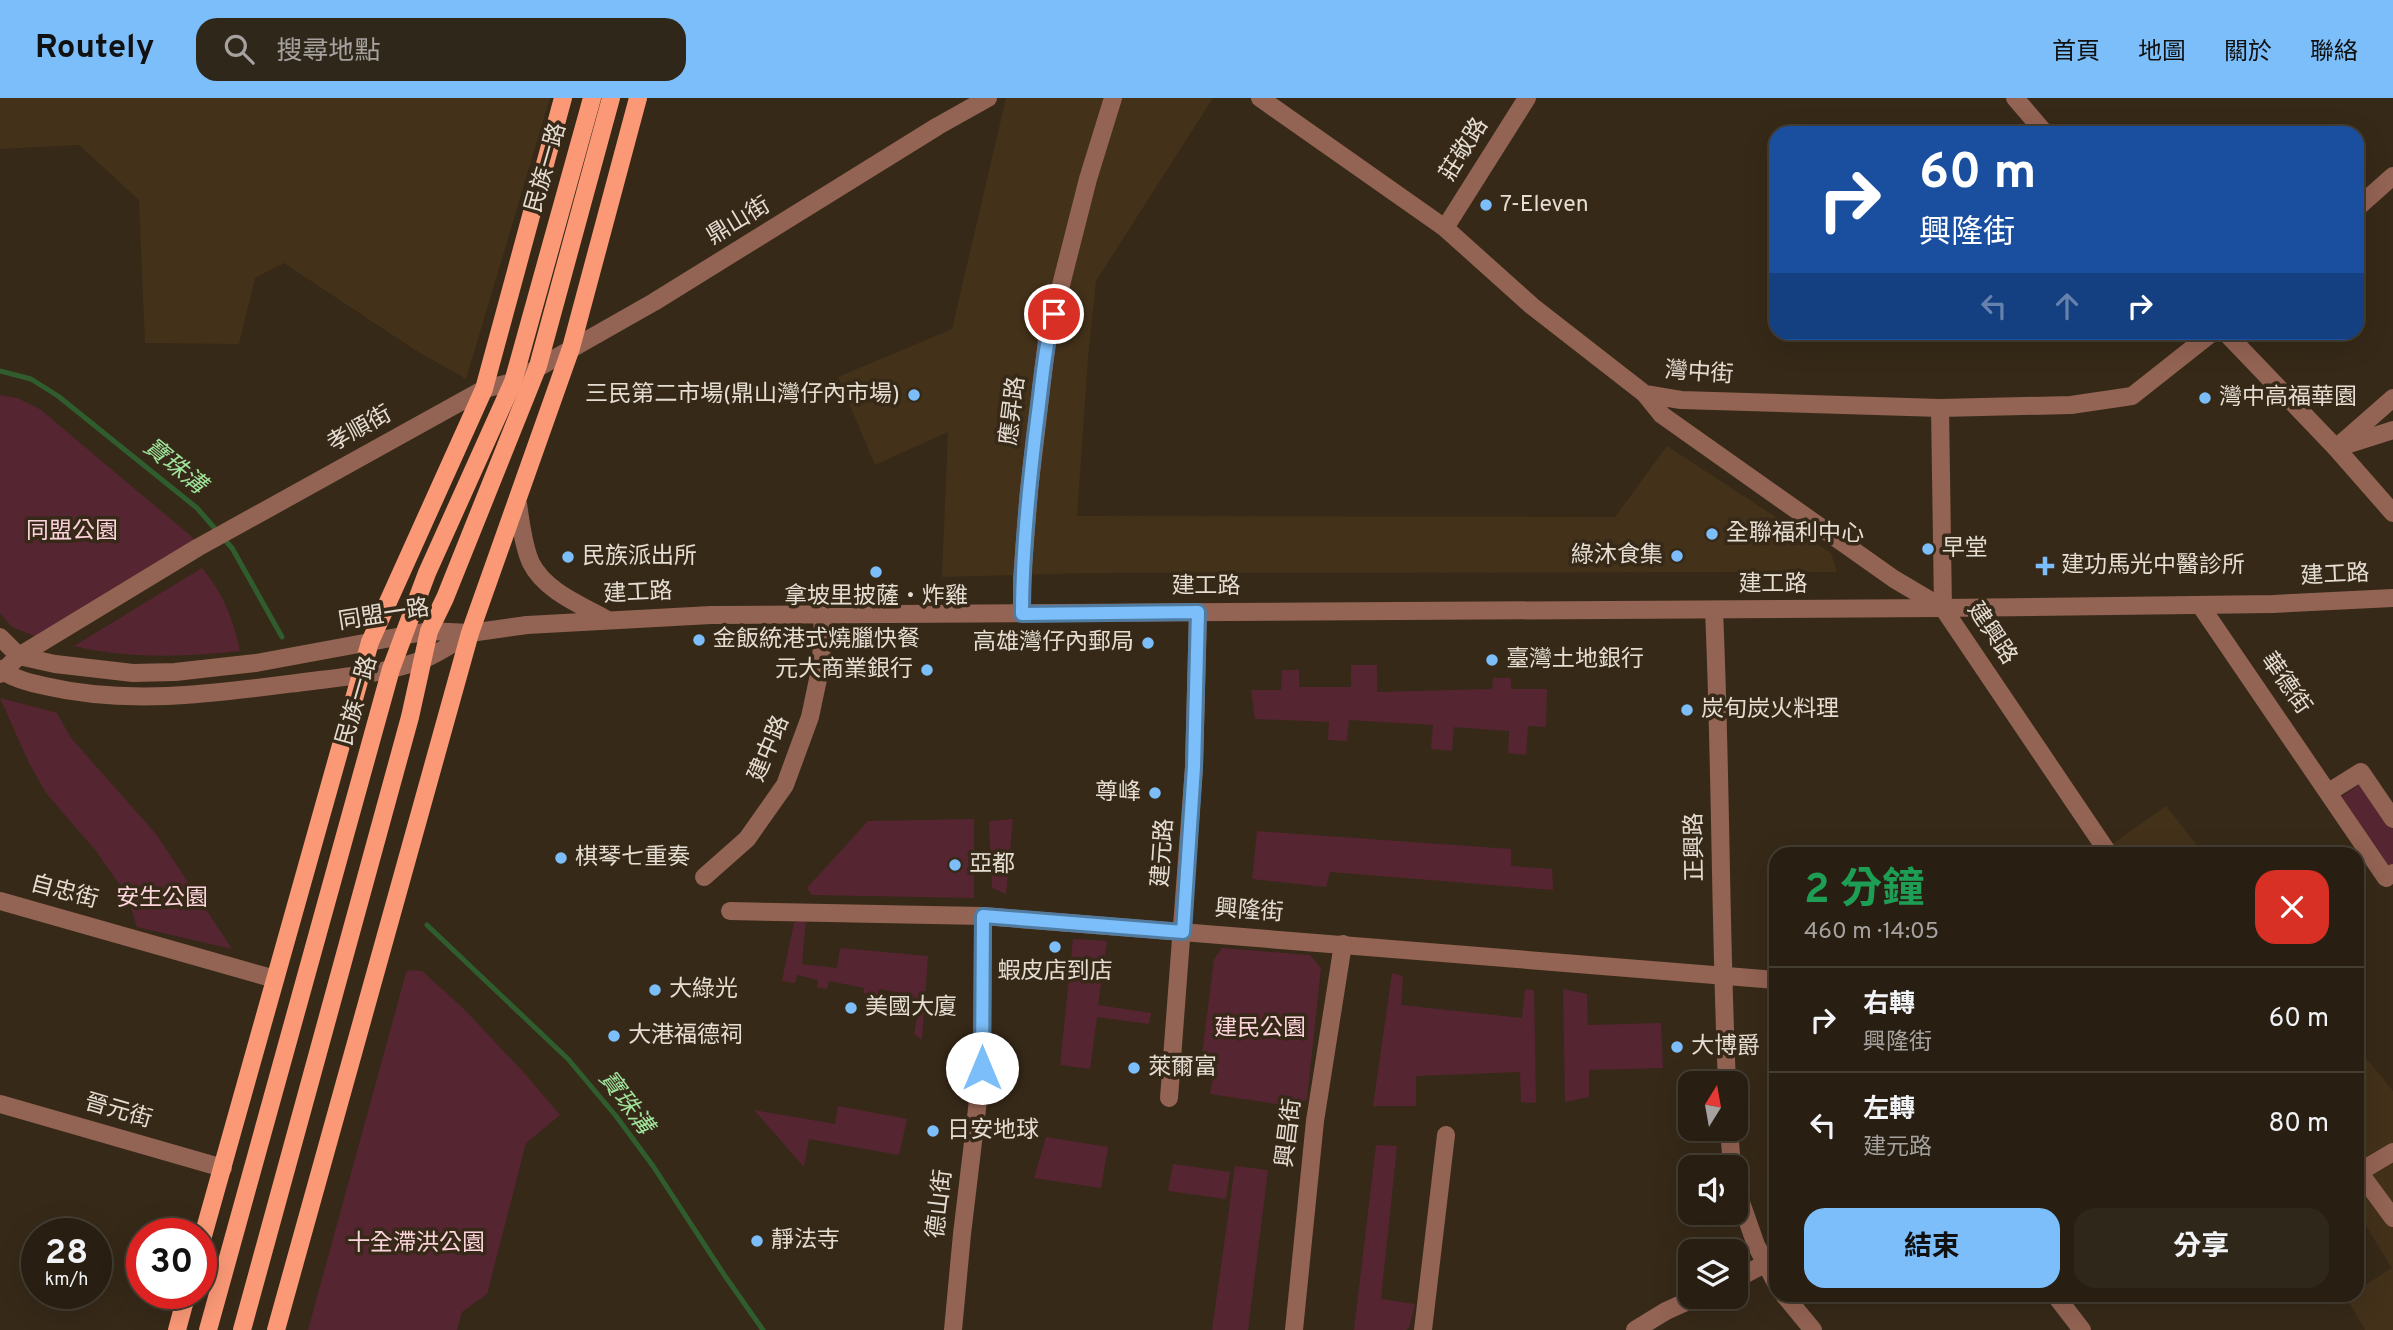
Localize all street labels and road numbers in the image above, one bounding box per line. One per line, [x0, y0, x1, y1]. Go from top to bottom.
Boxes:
street label: 莊敬路 [1434, 113, 1496, 187]
street label: 民族一路 [520, 120, 574, 216]
street label: 鼎山街 [702, 192, 776, 252]
street label: 灣中街 [1664, 357, 1734, 391]
street label: 應昇路 [995, 375, 1033, 447]
street label: 孝順街 [323, 401, 397, 459]
street label: 建工路 [2300, 560, 2370, 592]
street label: 建工路 [1739, 571, 1808, 600]
street label: 建工路 [1172, 573, 1241, 602]
street label: 建工路 [603, 578, 673, 610]
street label: 同盟一路 [336, 594, 432, 638]
street label: 建興路 [1960, 597, 2022, 671]
street label: 華德街 [2253, 647, 2317, 721]
street label: 民族一路 [331, 653, 385, 749]
street label: 建中路 [743, 712, 797, 786]
street label: 正興路 [1681, 812, 1711, 882]
street label: 建元路 [1147, 818, 1181, 888]
street label: 自忠街 [27, 870, 101, 916]
street label: 興隆街 [1214, 895, 1284, 929]
street label: 晉元街 [81, 1089, 155, 1135]
street label: 興昌街 [1271, 1097, 1309, 1169]
street label: 德山街 [922, 1168, 960, 1240]

